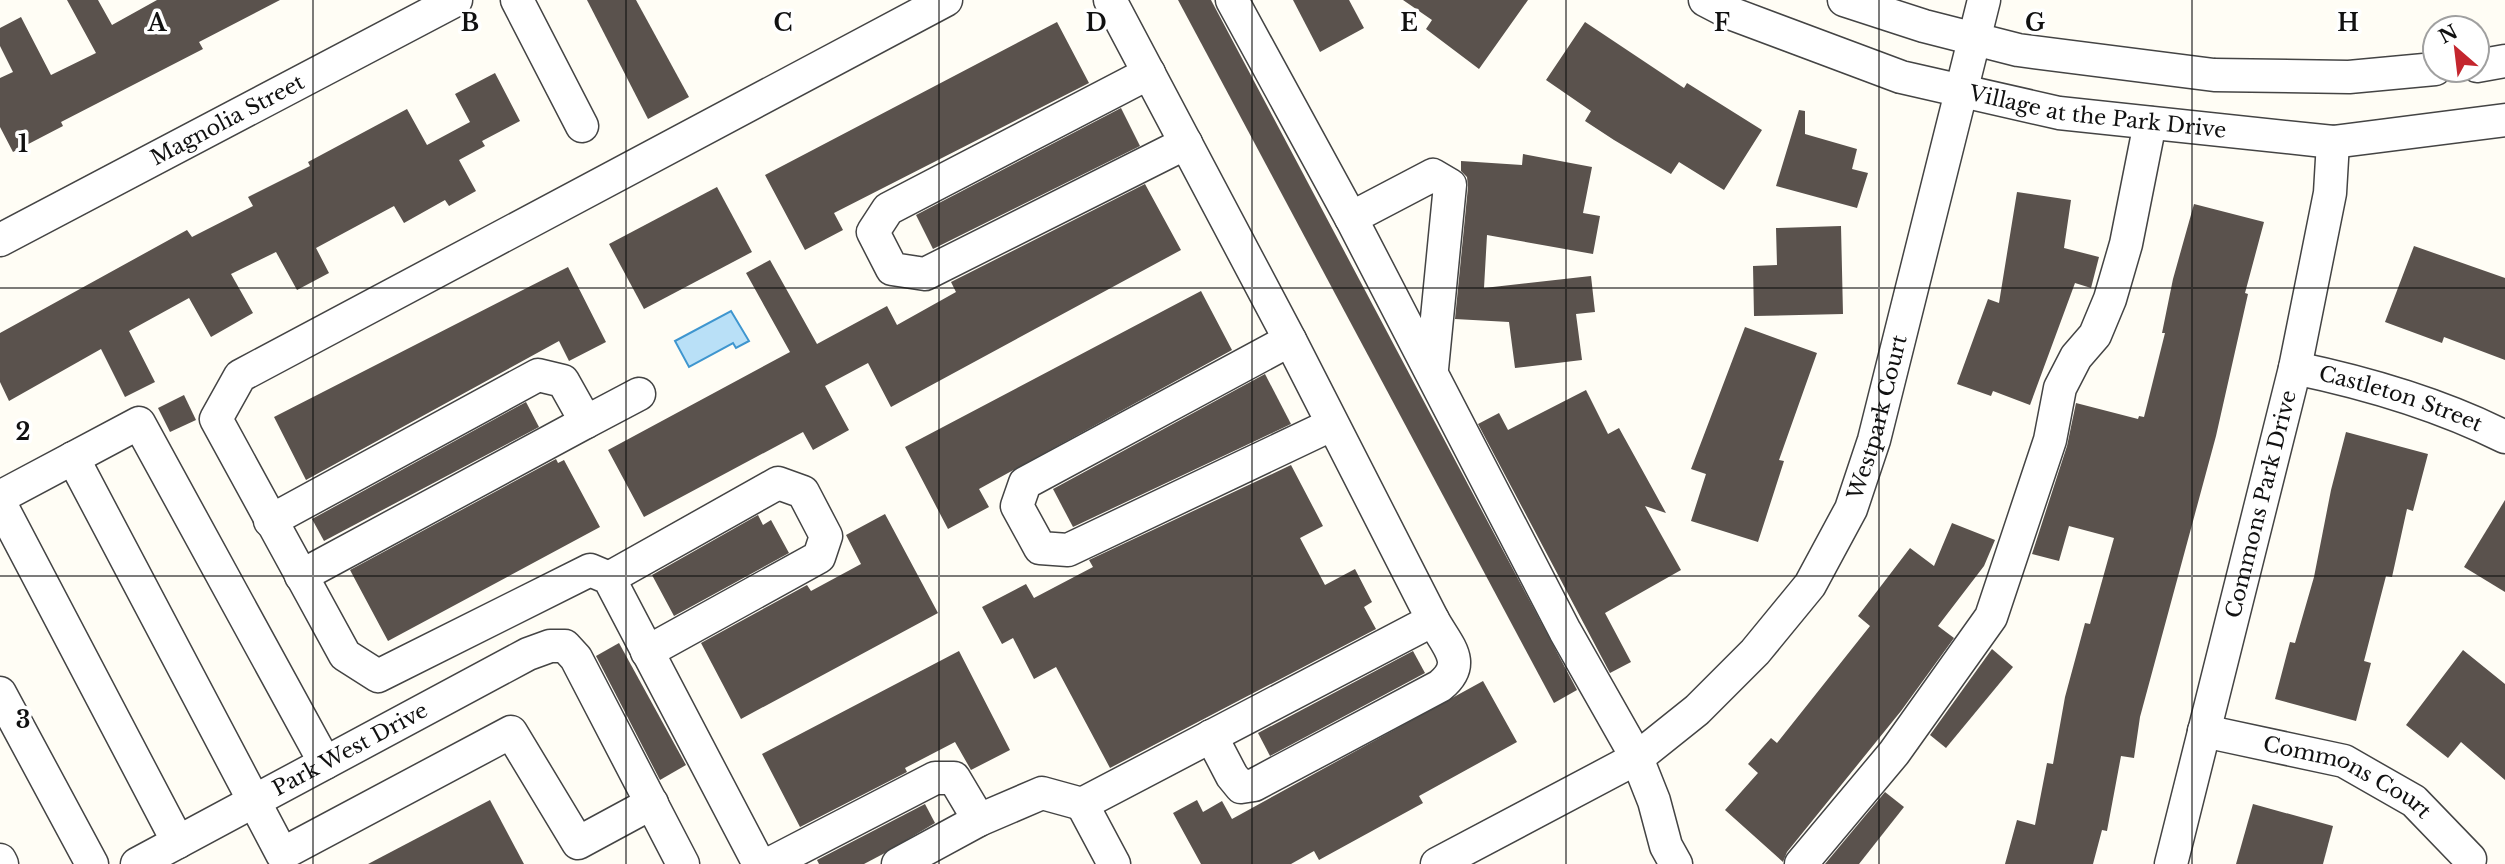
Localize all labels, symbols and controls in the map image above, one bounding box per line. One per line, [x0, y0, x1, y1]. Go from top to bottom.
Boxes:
text: A [147, 9, 168, 37]
text: B [461, 9, 479, 37]
text: C [774, 9, 792, 37]
text: D [1085, 9, 1107, 37]
text: E [1400, 9, 1418, 37]
text: F [1714, 9, 1730, 37]
text: G [2025, 9, 2045, 37]
text: H [2337, 9, 2359, 37]
north arrow [2421, 14, 2491, 84]
text: N [2435, 20, 2462, 49]
street label: Magnolia Street [146, 69, 309, 171]
street label: Village at the Park Drive [1966, 80, 2228, 144]
text: 1 [18, 130, 28, 158]
street label: Westpark Court [1842, 332, 1913, 504]
street label: Castleton Street [2316, 361, 2486, 438]
street label: Commons Park Drive [2220, 387, 2302, 621]
text: 2 [16, 418, 30, 446]
street label: Park West Drive [268, 697, 432, 802]
text: 3 [16, 706, 30, 734]
street label: Commons Court [2261, 731, 2437, 824]

